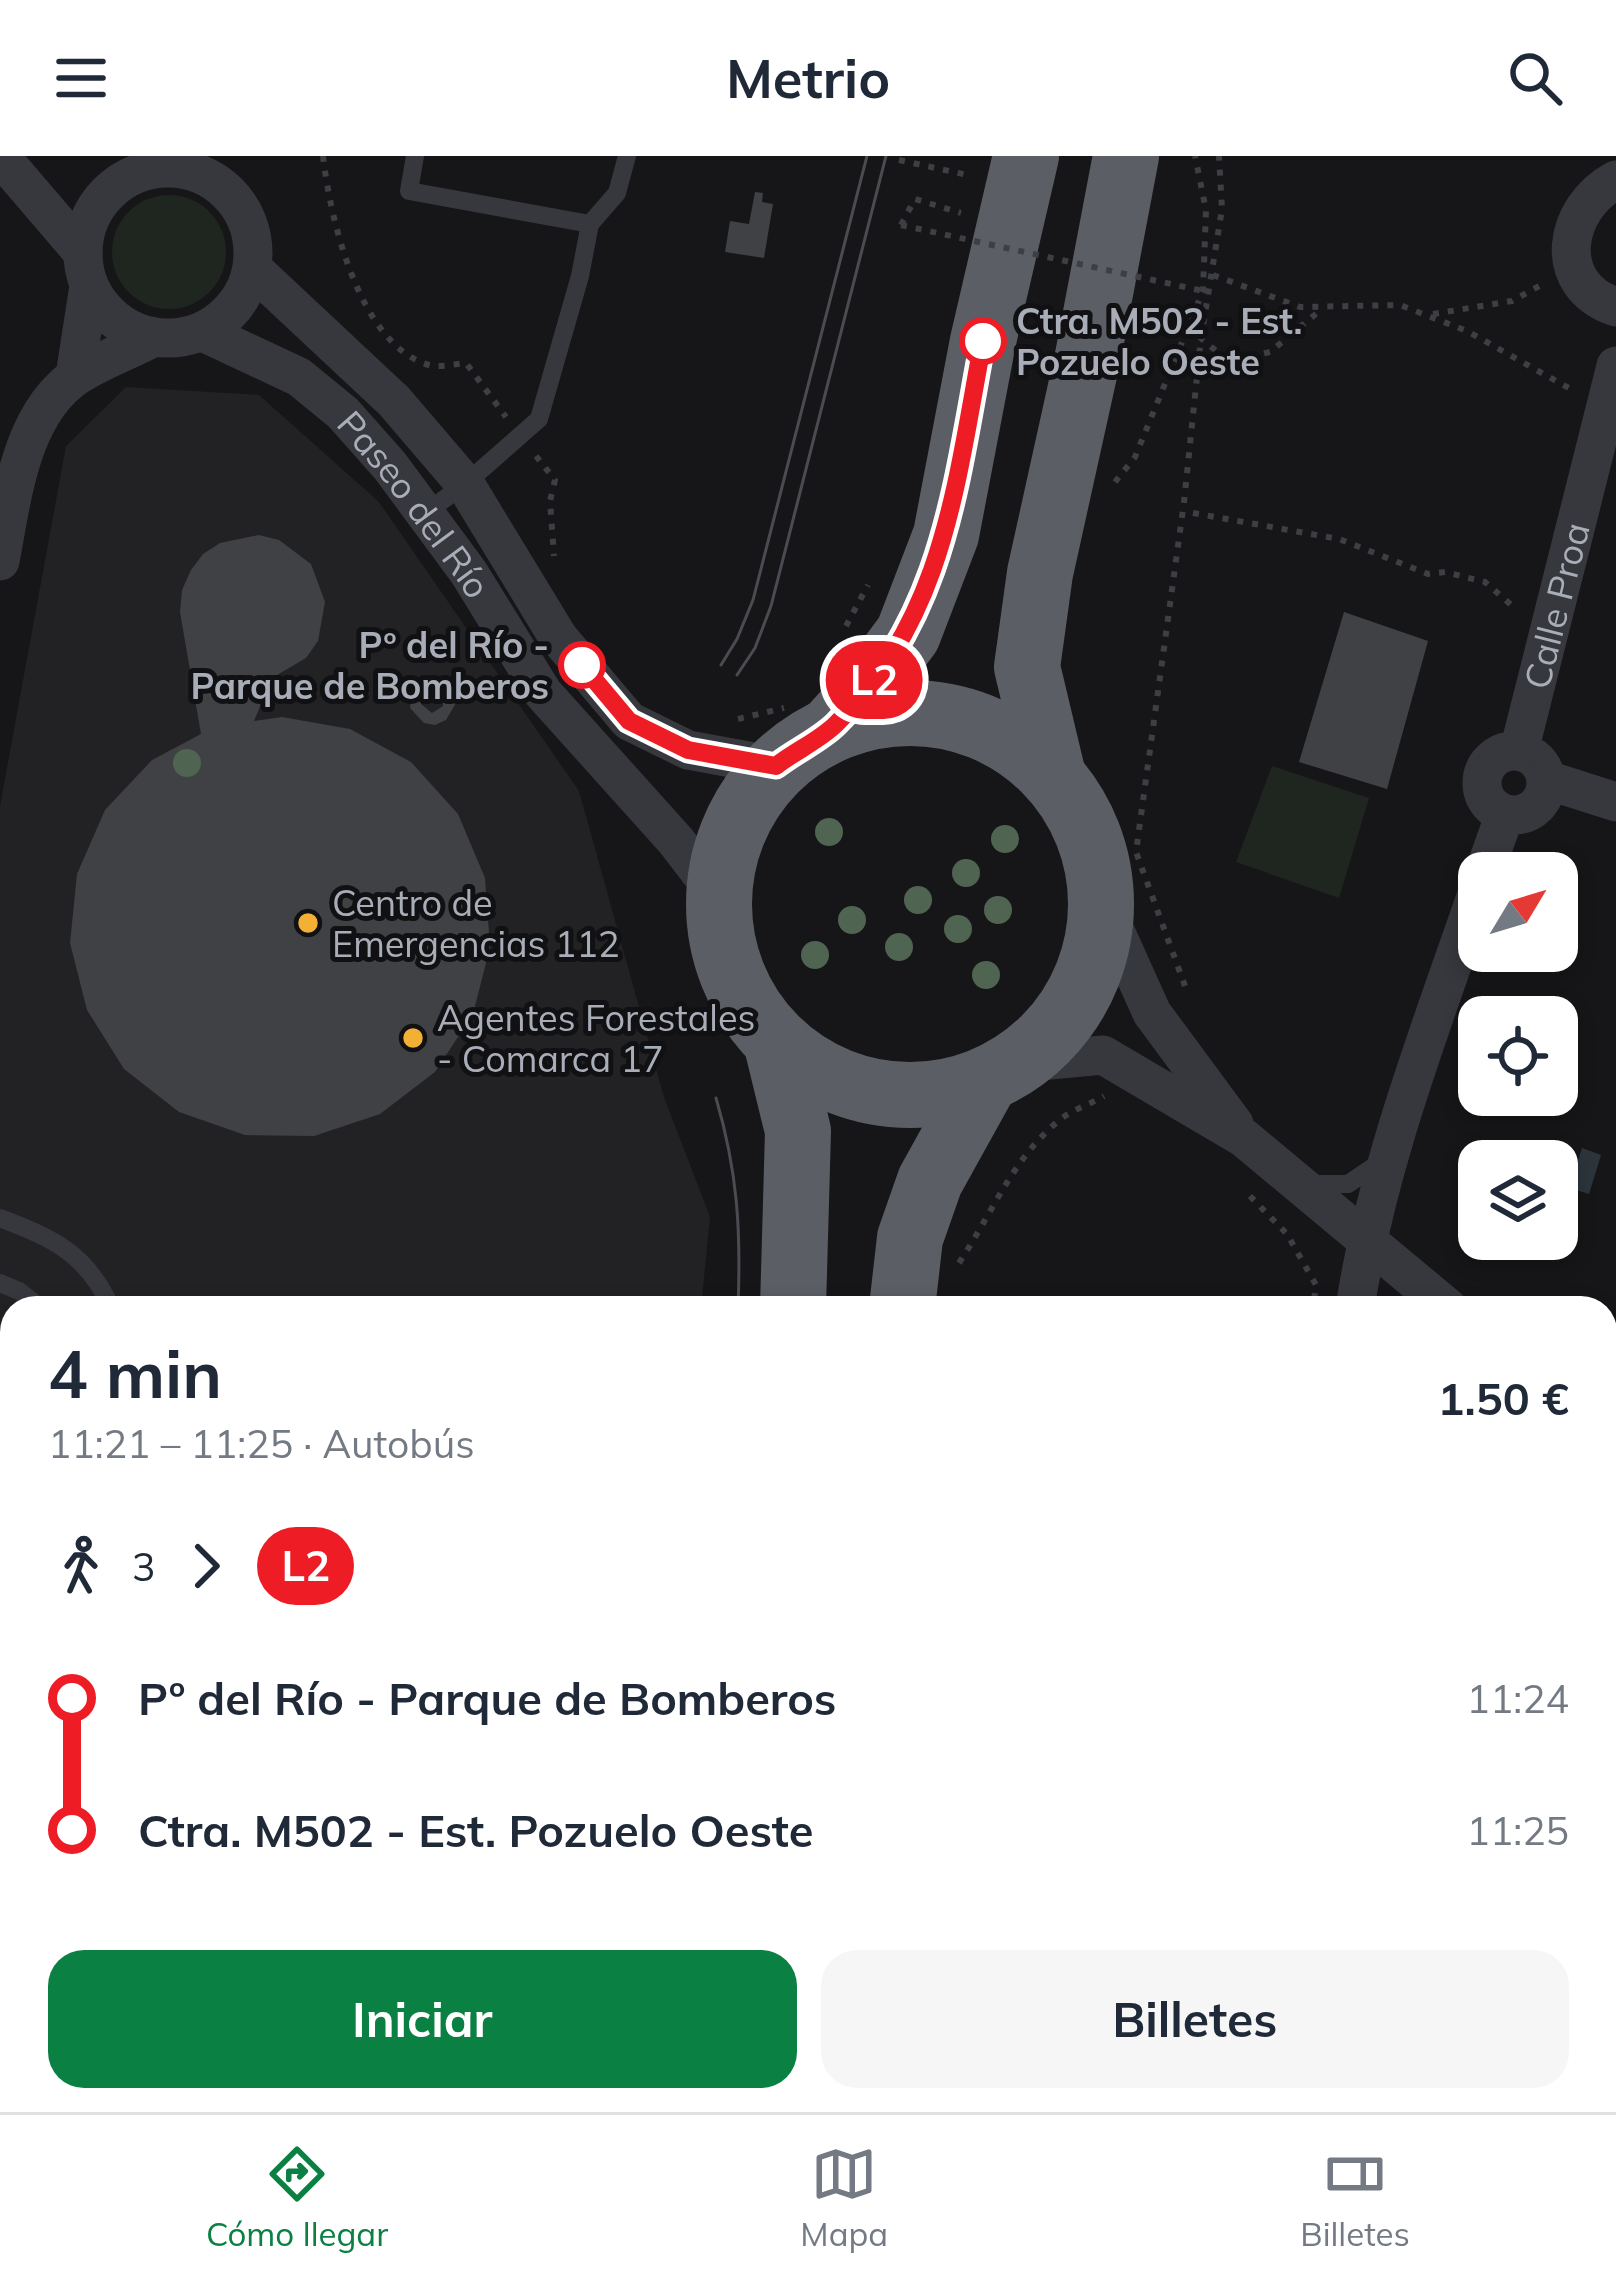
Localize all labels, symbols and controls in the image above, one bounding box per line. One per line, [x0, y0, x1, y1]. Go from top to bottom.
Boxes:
text: Metrio [726, 44, 890, 112]
icon: menu [48, 45, 114, 111]
icon: search [1502, 45, 1568, 111]
place label: Ctra. M502 - Est. Pozuelo Oeste [1016, 298, 1303, 384]
marker: Ctra. M502 - Est. Pozuelo Oeste [961, 319, 1005, 363]
street label: Paseo del Río [329, 401, 501, 606]
street label: Calle Proa [1513, 518, 1598, 693]
place label: Pº del Río - Parque de Bomberos [191, 622, 549, 708]
line badge: L2 [820, 641, 928, 719]
marker: Pº del Río - Parque de Bomberos [560, 643, 604, 687]
text: L2 [850, 653, 898, 706]
north arrow [1458, 852, 1578, 972]
map controls [1458, 852, 1578, 1260]
place label: Centro de Emergencias 112 [332, 880, 620, 966]
marker: Centro de Emergencias 112 [295, 910, 321, 936]
place label: Agentes Forestales - Comarca 17 [437, 995, 755, 1081]
button: locate [1458, 996, 1578, 1116]
marker: Agentes Forestales - Comarca 17 [400, 1025, 426, 1051]
button: layers [1458, 1140, 1578, 1260]
text: 4 min [48, 1332, 222, 1415]
text: 1.50 € [1438, 1370, 1569, 1426]
text: 11:21 – 11:25 · Autobús [48, 1419, 475, 1468]
icon: walk [48, 1533, 114, 1599]
icon: forward [173, 1533, 239, 1599]
text: L2 [281, 1539, 330, 1592]
text: 3 [132, 1542, 155, 1591]
text: Pº del Río - Parque de Bomberos [138, 1670, 836, 1726]
text: 11:24 [1467, 1674, 1569, 1723]
text: Ctra. M502 - Est. Pozuelo Oeste [138, 1802, 813, 1858]
text: 11:25 [1467, 1806, 1569, 1855]
button: Iniciar [48, 1950, 797, 2088]
button: Billetes [821, 1950, 1569, 2088]
tab: Cómo llegar [206, 2141, 388, 2254]
tab: Mapa [800, 2141, 888, 2254]
tab: Billetes [1300, 2141, 1410, 2254]

